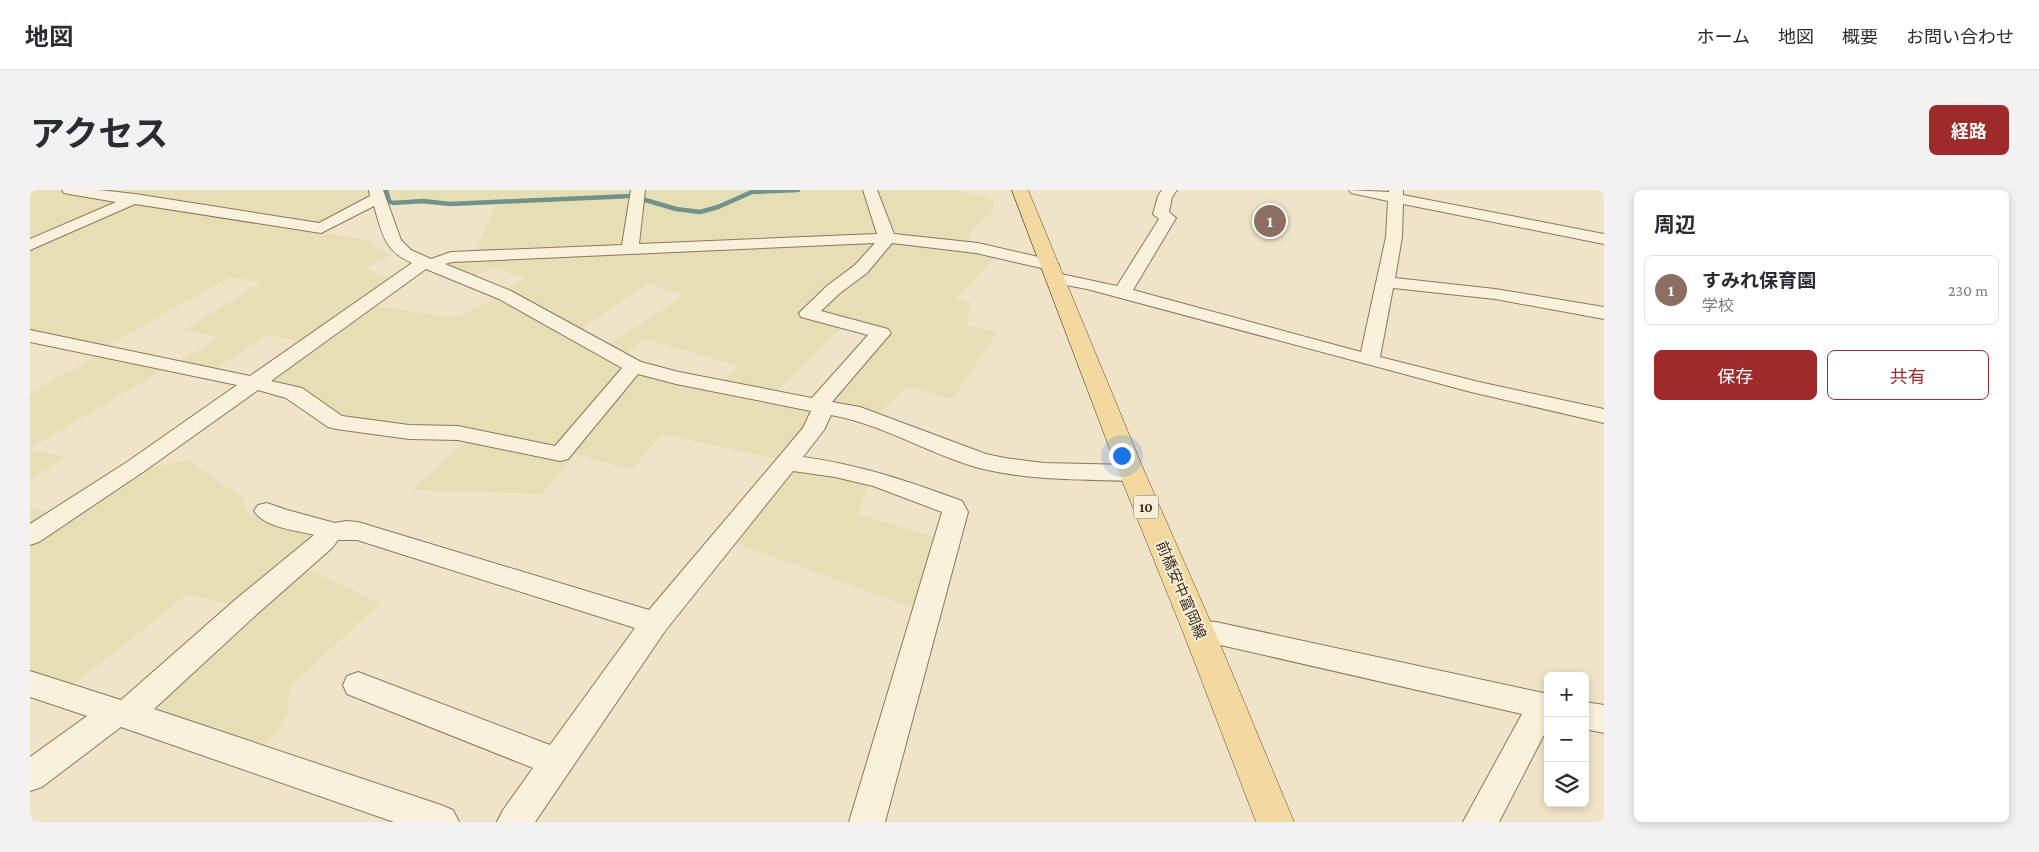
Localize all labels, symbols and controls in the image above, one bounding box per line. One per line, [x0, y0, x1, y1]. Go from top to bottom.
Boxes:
text: 地図 [25, 23, 73, 50]
text: ホーム [1697, 27, 1750, 47]
text: 地図 [1778, 27, 1814, 47]
text: 概要 [1842, 27, 1878, 47]
text: お問い合わせ [1906, 27, 2014, 47]
button: 経路 [1929, 105, 2009, 155]
text: アクセス [30, 115, 168, 154]
pin: 1 [1254, 202, 1286, 240]
text: 周辺 [1654, 213, 1696, 237]
text: すみれ保育園 [1702, 270, 1816, 291]
text: 1 [1668, 282, 1674, 299]
text: 230 m [1948, 282, 1988, 299]
text: 学校 [1702, 297, 1734, 314]
button: 保存 [1654, 350, 1817, 400]
button: 共有 [1827, 350, 1989, 400]
your location [1109, 443, 1135, 469]
road number: 10 [1134, 496, 1158, 518]
street label: 前橋安中富岡線 [1153, 539, 1209, 641]
map controls [1544, 672, 1589, 807]
button: + [1544, 672, 1589, 717]
button: − [1544, 717, 1589, 762]
button: layers [1544, 762, 1589, 807]

